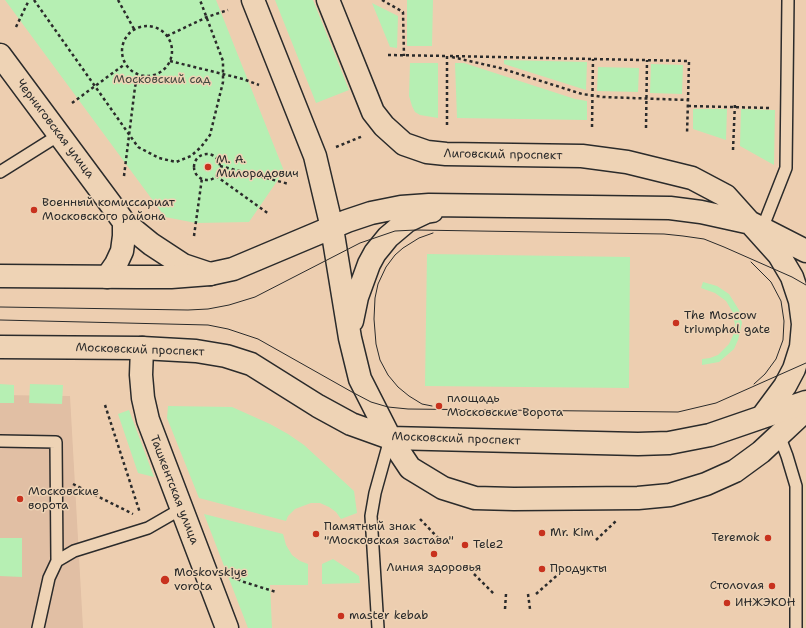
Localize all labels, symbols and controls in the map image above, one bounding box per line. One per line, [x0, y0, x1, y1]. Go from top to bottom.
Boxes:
park label: Московский сад [113, 73, 211, 87]
street label: Черниговская улица [13, 77, 97, 181]
street label: Лиговский проспект [444, 147, 562, 163]
place label: М. А. Милорадович [216, 153, 299, 181]
marker: М. А. Милорадович [203, 162, 213, 172]
place label: Военный комиссариат Московского района [42, 196, 175, 224]
marker: Военный комиссариат Московского района [29, 205, 39, 215]
place label: The Moscow triumphal gate [684, 309, 770, 337]
marker: The Moscow triumphal gate [671, 318, 681, 328]
street label: Московский проспект [75, 341, 205, 359]
place label: площадь Московские Ворота [447, 392, 563, 420]
marker: площадь Московские Ворота [434, 401, 444, 411]
street label: Московский проспект [391, 430, 521, 448]
street label: Ташкентская улица [147, 433, 201, 547]
place label: Московские ворота [28, 485, 99, 513]
marker: Московские ворота [15, 494, 25, 504]
place label: Памятный знак "Московская застава" [324, 520, 454, 548]
place label: Mr. Kim [550, 526, 594, 540]
marker: Mr. Kim [537, 528, 547, 538]
marker: Памятный знак "Московская застава" [311, 529, 321, 539]
place label: Teremok [712, 531, 760, 545]
marker: Teremok [763, 533, 773, 543]
place label: Tele2 [473, 538, 504, 552]
marker: Tele2 [460, 540, 470, 550]
marker: Линия здоровья [429, 549, 439, 559]
place label: Линия здоровья [387, 561, 481, 575]
place label: Продукты [550, 562, 607, 576]
marker: Продукты [537, 564, 547, 574]
place label: Moskovskiye vorota [174, 566, 247, 594]
marker: Moskovskiye vorota [159, 574, 171, 586]
place label: Столоvая [710, 579, 764, 593]
marker: Столоvая [767, 581, 777, 591]
place label: ИНЖЭКОН [735, 596, 795, 610]
marker: ИНЖЭКОН [722, 598, 732, 608]
place label: master kebab [349, 609, 428, 623]
marker: master kebab [336, 611, 346, 621]

